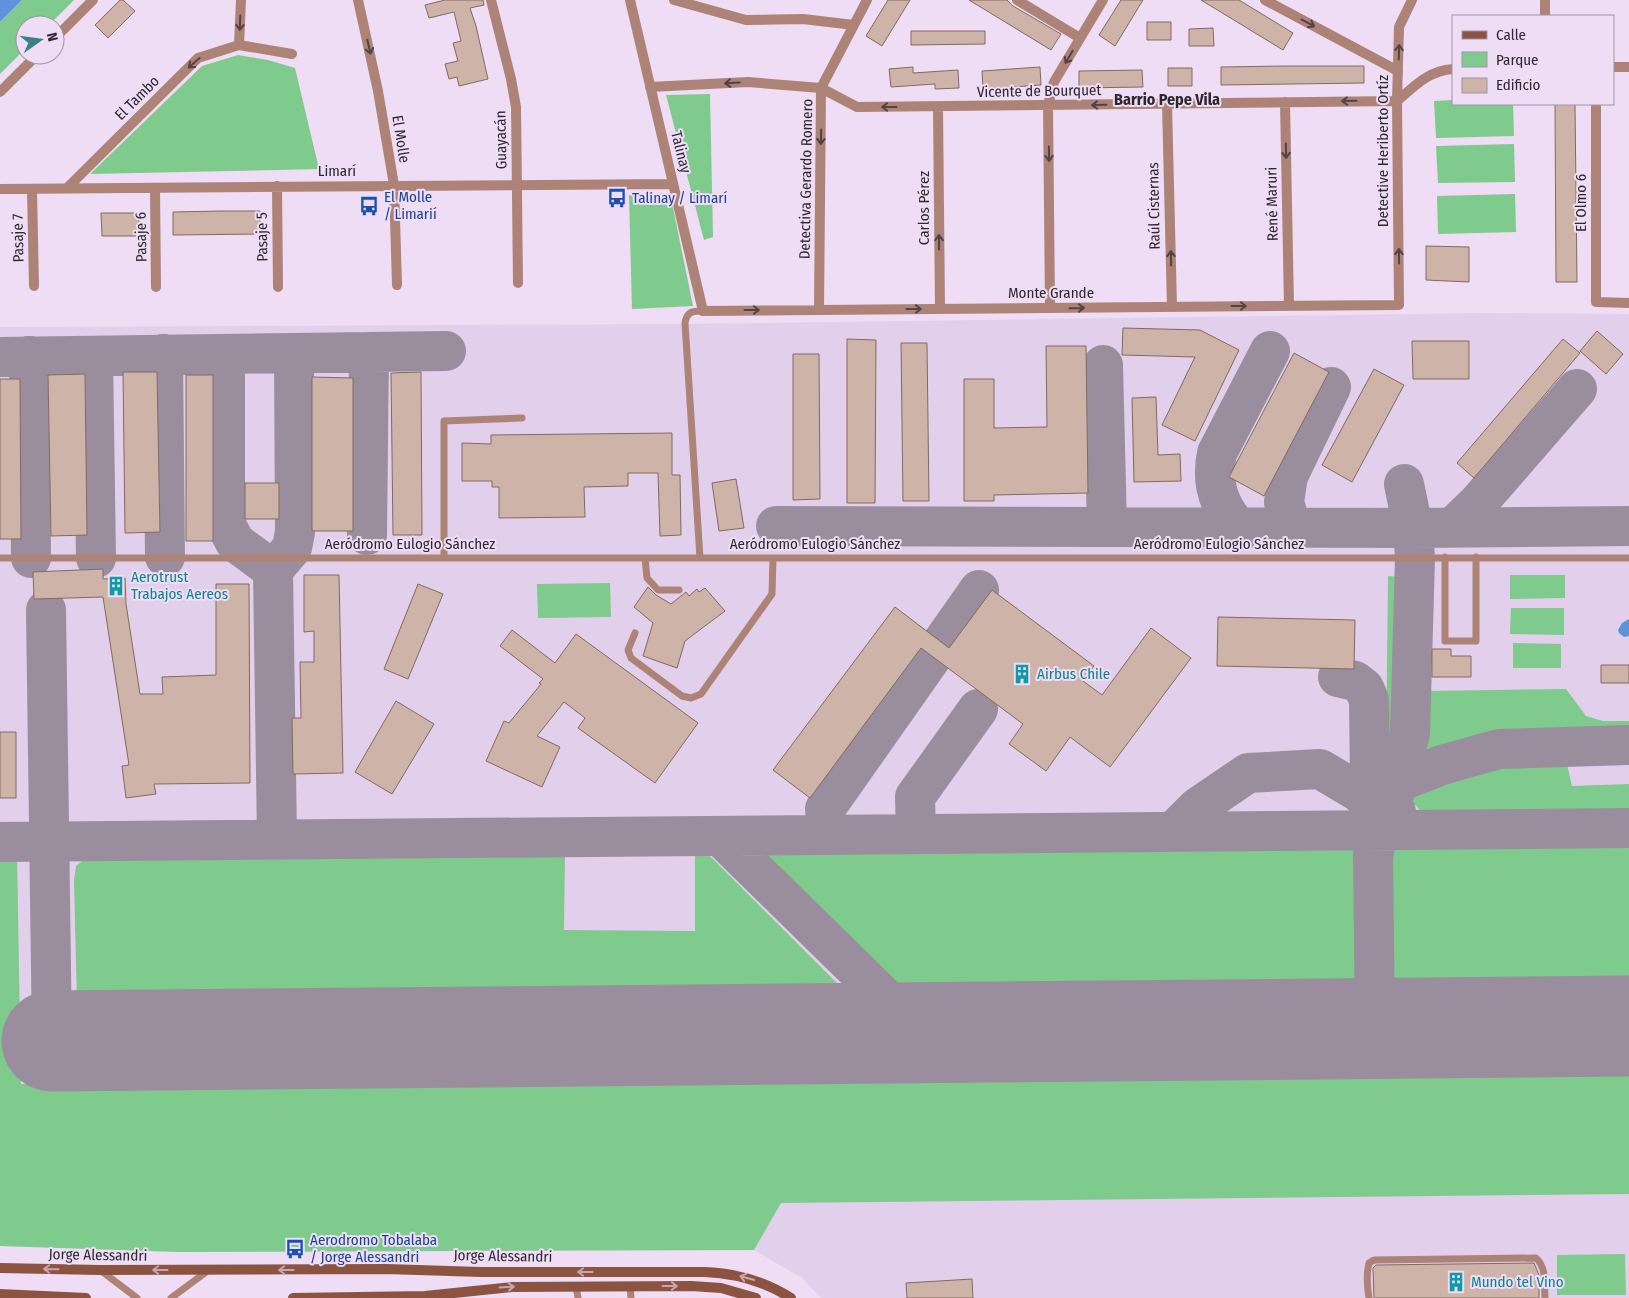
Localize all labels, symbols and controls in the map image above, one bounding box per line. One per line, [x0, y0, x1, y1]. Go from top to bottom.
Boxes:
one-way arrow [235, 14, 244, 30]
north arrow [15, 15, 65, 65]
legend [1452, 15, 1614, 105]
one-way arrow [1301, 18, 1316, 28]
text: Calle [1496, 26, 1526, 44]
text: N [43, 31, 61, 43]
one-way arrow [365, 39, 374, 55]
one-way arrow [1394, 44, 1403, 60]
one-way arrow [1064, 49, 1073, 64]
text: Parque [1496, 51, 1539, 69]
one-way arrow [188, 57, 201, 69]
street label: El Tambo [111, 72, 163, 124]
street label: Detective Heriberto Ortíz [1374, 75, 1392, 227]
text: Edificio [1496, 76, 1541, 94]
one-way arrow [724, 78, 740, 87]
street label: Vicente de Bourquet [977, 81, 1101, 101]
district label: Barrio Pepe Vila [1114, 90, 1220, 109]
one-way arrow [1341, 97, 1357, 106]
street label: Detectiva Gerardo Romero [796, 98, 816, 259]
one-way arrow [1091, 100, 1107, 110]
one-way arrow [882, 102, 898, 112]
street label: Guayacán [491, 110, 511, 170]
street label: El Molle [388, 114, 414, 164]
one-way arrow [816, 128, 826, 145]
street label: Talinay [667, 129, 695, 175]
one-way arrow [1281, 142, 1291, 159]
one-way arrow [1044, 146, 1054, 162]
street label: Limarí [318, 162, 356, 180]
street label: Raúl Cisternas [1144, 162, 1164, 250]
street label: René Maruri [1262, 167, 1282, 241]
street label: Carlos Pérez [915, 171, 933, 245]
street label: El Olmo 6 [1572, 174, 1590, 232]
bus stop icon: Talinay / Limarí [606, 187, 628, 209]
place label: El Molle / Limarií [384, 188, 437, 223]
place label: Talinay / Limarí [632, 189, 727, 207]
bus stop icon: El Molle / Limarií [358, 195, 380, 217]
street label: Pasaje 6 [132, 212, 150, 262]
street label: Pasaje 5 [253, 212, 271, 262]
street label: Pasaje 7 [9, 214, 27, 262]
one-way arrow [934, 235, 944, 251]
one-way arrow [1394, 248, 1404, 264]
one-way arrow [1166, 250, 1176, 266]
street label: Monte Grande [1008, 284, 1094, 302]
one-way arrow [1230, 301, 1247, 311]
one-way arrow [1068, 303, 1084, 312]
one-way arrow [906, 304, 922, 314]
one-way arrow [743, 305, 759, 315]
street label: Aeródromo Eulogio Sánchez [325, 535, 495, 553]
street label: Aeródromo Eulogio Sánchez [730, 535, 900, 553]
street label: Aeródromo Eulogio Sánchez [1134, 535, 1304, 553]
place label: Aerotrust Trabajos Aereos [131, 568, 228, 603]
building icon: Aerotrust Trabajos Aereos [105, 575, 127, 597]
building icon: Airbus Chile [1011, 663, 1033, 685]
place label: Airbus Chile [1037, 665, 1110, 683]
place label: Aerodromo Tobalaba / Jorge Alessandri [310, 1231, 437, 1266]
bus stop icon: Aerodromo Tobalaba / Jorge Alessandri [284, 1238, 306, 1260]
street label: Jorge Alessandri [48, 1245, 148, 1265]
street label: Jorge Alessandri [453, 1246, 553, 1266]
one-way arrow [44, 1264, 60, 1274]
one-way arrow [152, 1265, 168, 1275]
one-way arrow [279, 1265, 295, 1275]
one-way arrow [577, 1267, 594, 1277]
building icon: Mundo tel Vino [1445, 1271, 1467, 1293]
one-way arrow [739, 1273, 755, 1282]
place label: Mundo tel Vino [1471, 1273, 1564, 1291]
one-way arrow [662, 1281, 678, 1291]
one-way arrow [499, 1283, 515, 1292]

